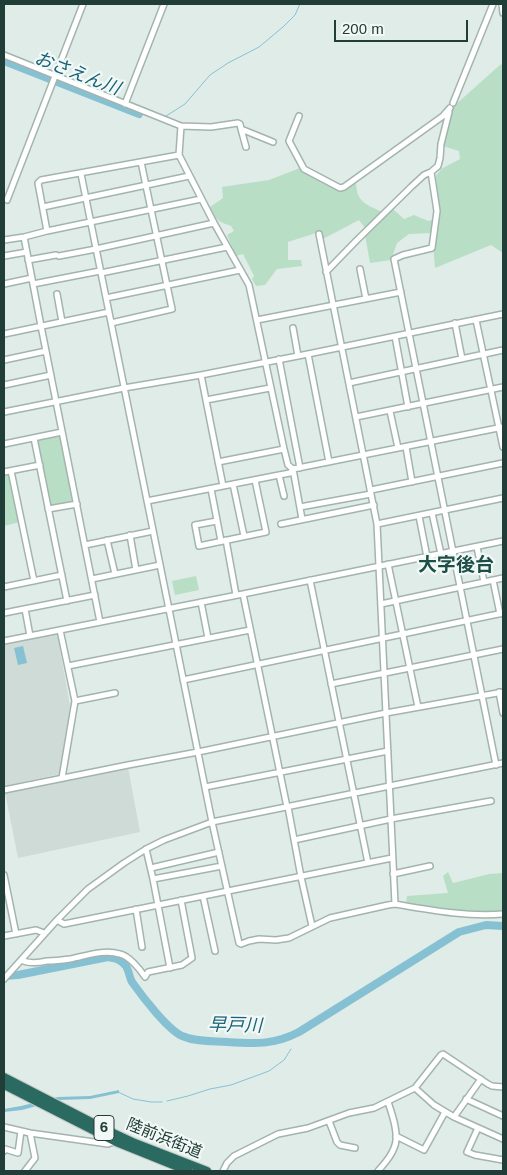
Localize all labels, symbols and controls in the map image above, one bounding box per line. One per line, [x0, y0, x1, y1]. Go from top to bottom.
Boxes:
scale bar [337, 10, 471, 42]
text: 200 m [342, 20, 384, 37]
water label: おさえん川 [31, 48, 123, 100]
district label: 大字後台 [418, 555, 494, 577]
water label: 早戸川 [208, 1015, 262, 1037]
street label: 陸前浜街道 [123, 1115, 205, 1163]
road number: 6 [94, 1116, 114, 1140]

